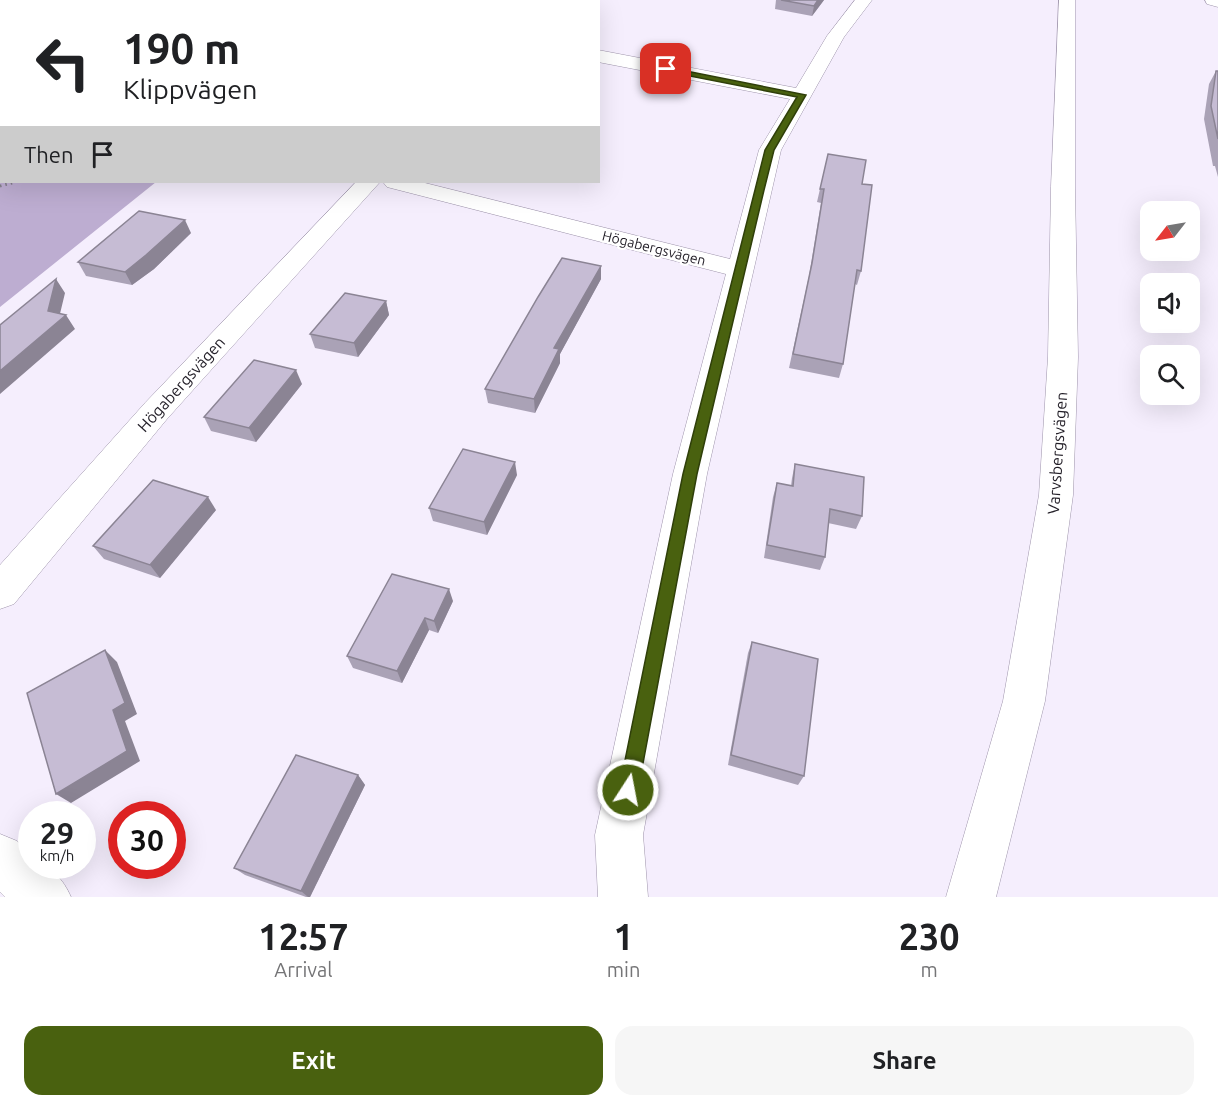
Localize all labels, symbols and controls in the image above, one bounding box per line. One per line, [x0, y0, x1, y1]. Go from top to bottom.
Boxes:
icon: left [24, 24, 102, 102]
text: 190 m [123, 25, 240, 72]
pin [640, 43, 691, 94]
icon: arrive [649, 52, 682, 85]
text: Klippvägen [123, 74, 258, 104]
icon: arrive [86, 138, 119, 171]
text: Then [24, 142, 74, 167]
north arrow [1140, 201, 1200, 261]
map controls [1140, 201, 1200, 405]
street label: Högabergsvägen [600, 227, 708, 269]
button: sound [1140, 273, 1200, 333]
street label: Högabergsvägen [134, 333, 228, 435]
button: search [1140, 345, 1200, 405]
street label: Varvsbergsvägen [1044, 391, 1070, 515]
position arrow [596, 758, 660, 822]
speed limit sign: 30 [108, 801, 186, 879]
text: 29 [40, 816, 74, 850]
text: km/h [40, 847, 74, 864]
text: 12:57 [258, 916, 348, 957]
text: 1 [613, 916, 634, 957]
text: 230 [899, 916, 960, 957]
text: Arrival [274, 958, 333, 981]
text: min [607, 958, 640, 981]
text: m [921, 958, 938, 981]
button: Exit [24, 1026, 603, 1095]
button: Share [615, 1026, 1194, 1095]

